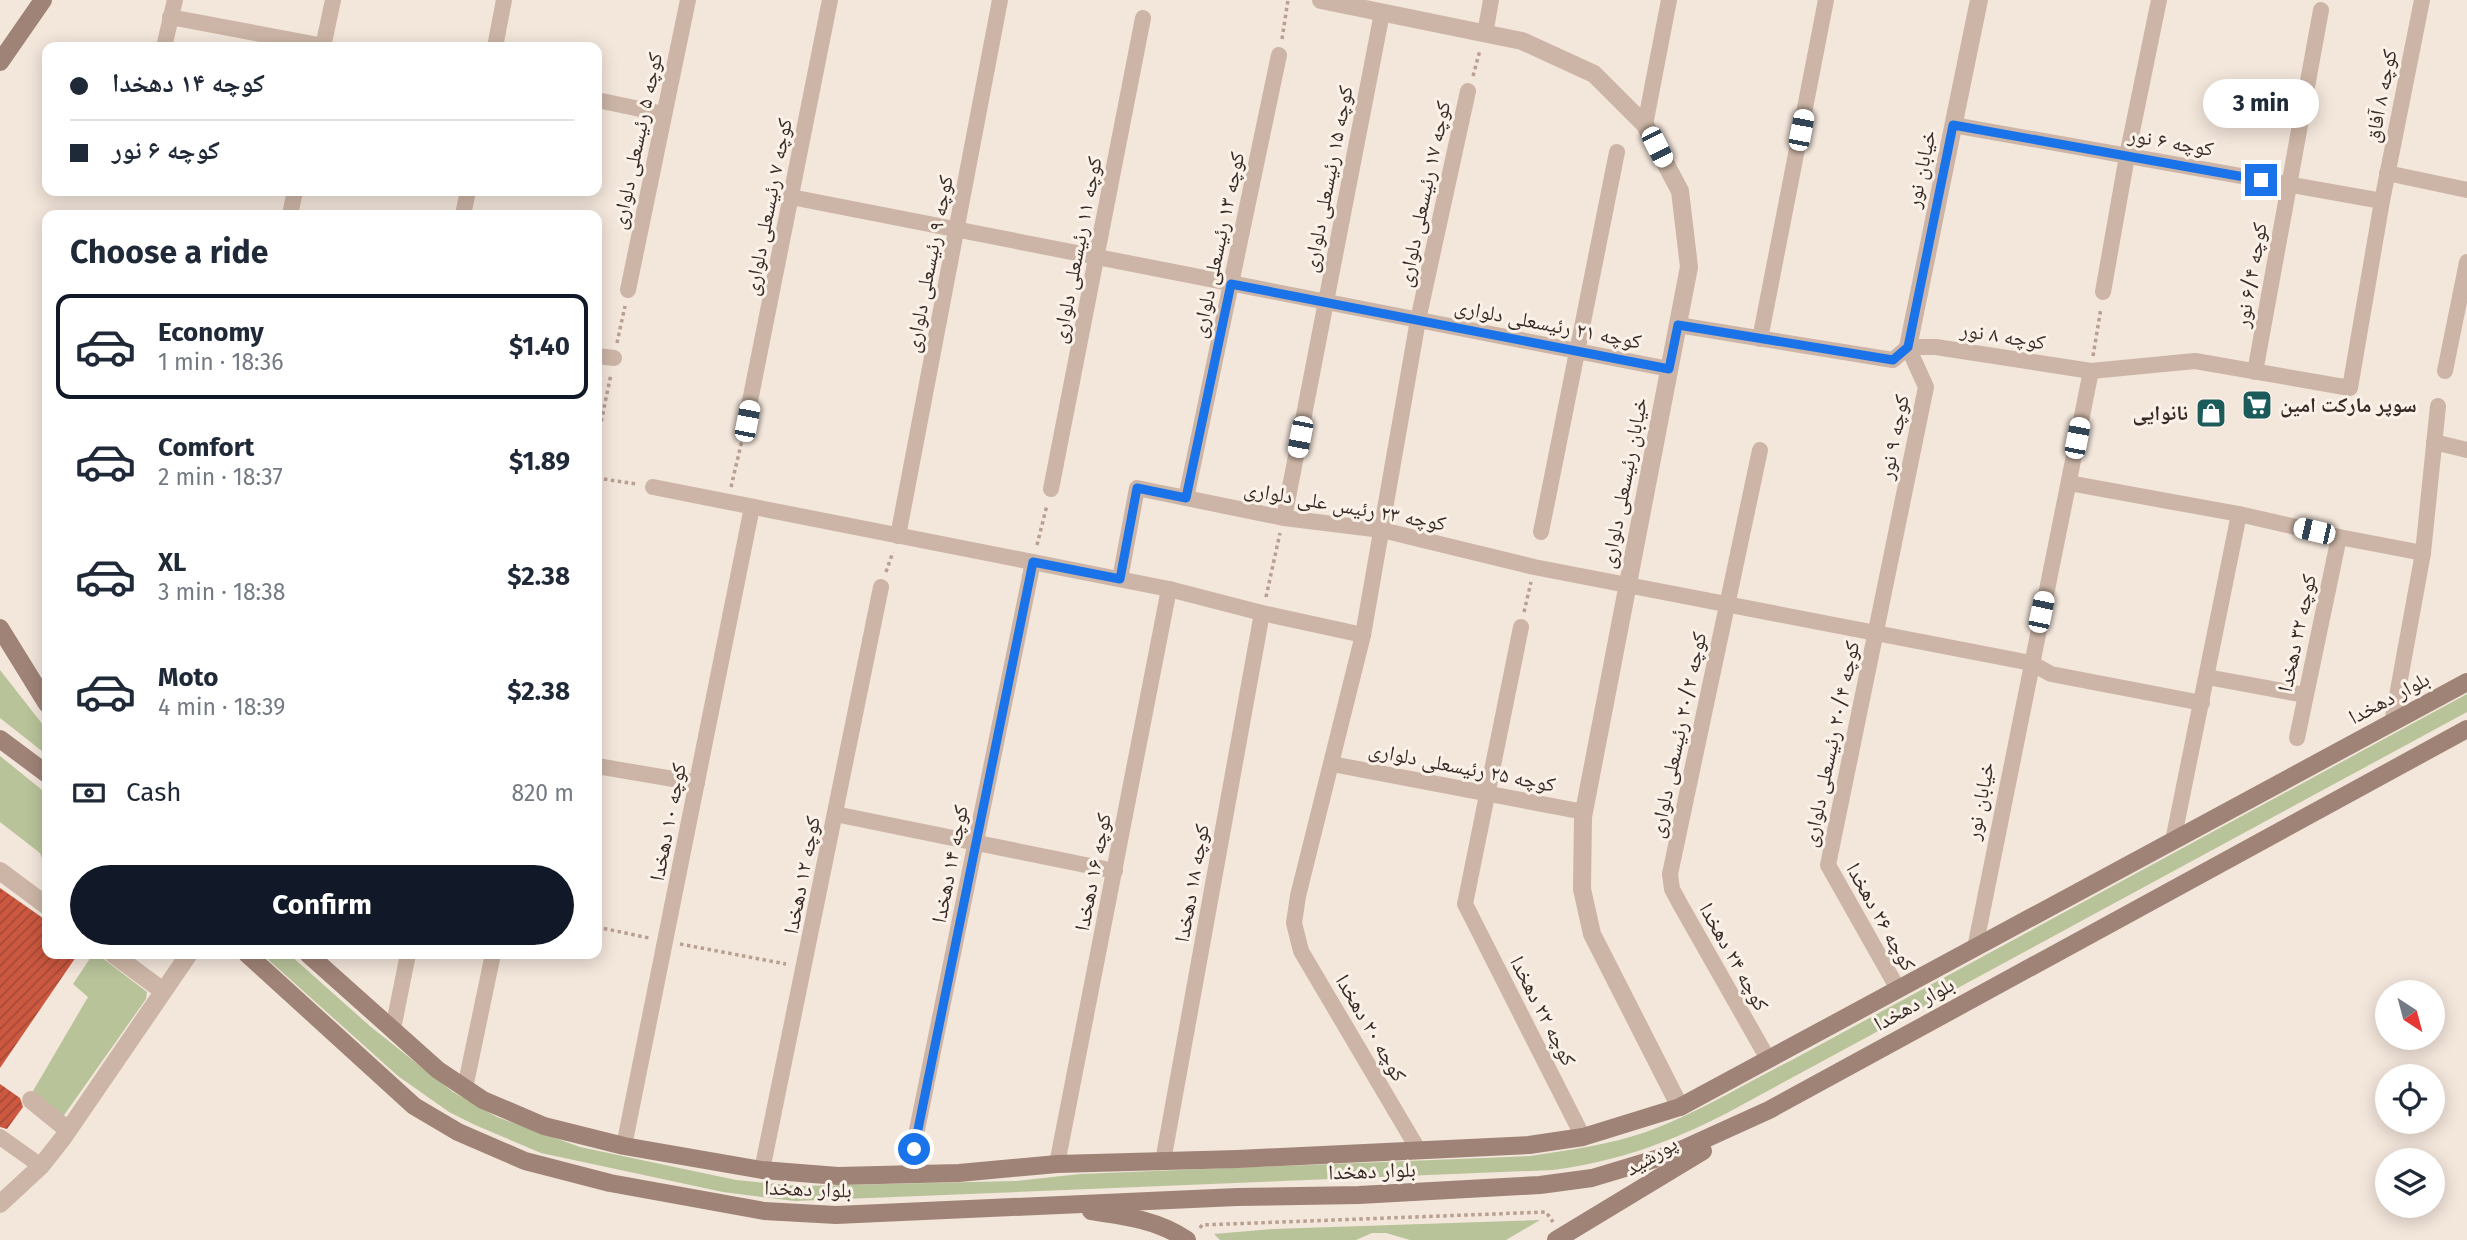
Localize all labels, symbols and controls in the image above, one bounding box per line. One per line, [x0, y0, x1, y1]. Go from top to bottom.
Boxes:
street label: کوچه ۸ آفاق [2359, 47, 2403, 145]
street label: کوچه ۵ رئیسعلی دلواری [606, 50, 669, 232]
text: کوچه ۱۴ دهخدا [112, 68, 265, 99]
callout: 3 min [2203, 78, 2319, 128]
street label: کوچه ۱۵ رئیسعلی دلواری [1297, 83, 1359, 275]
text: 3 min [2233, 89, 2289, 117]
street label: کوچه ۱۷ رئیسعلی دلواری [1392, 98, 1456, 289]
car [1787, 107, 1816, 153]
street label: کوچه ۷ رئیسعلی دلواری [738, 116, 798, 298]
street label: کوچه ۶ نور [2126, 122, 2216, 162]
car [1639, 124, 1676, 170]
street label: خیابان نور [1900, 128, 1942, 211]
text: کوچه ۶ نور [112, 135, 220, 166]
street label: کوچه ۱۳ رئیسعلی دلواری [1186, 149, 1250, 340]
street label: کوچه ۱۱ رئیسعلی دلواری [1046, 154, 1108, 346]
route end [2245, 164, 2277, 196]
street label: کوچه ۹ رئیسعلی دلواری [899, 173, 959, 355]
street label: کوچه ۶/۴ نور [2229, 220, 2273, 330]
text: Choose a ride [70, 233, 268, 271]
street label: کوچه ۲۱ رئیسعلی دلواری [1452, 293, 1644, 355]
icon: car [74, 315, 137, 378]
street label: کوچه ۸ نور [1958, 316, 2048, 356]
text: Economy [158, 317, 264, 348]
text: $1.40 [509, 331, 570, 362]
text: 1 min · 18:36 [158, 348, 284, 376]
supermarket icon: سوپر مارکت امین [2240, 388, 2274, 422]
street label: کوچه ۹ نور [1873, 392, 1915, 483]
place label: سوپر مارکت امین [2280, 392, 2417, 418]
street label: خیابان رئیسعلی دلواری [1595, 395, 1653, 571]
shop icon: نانوایی [2194, 396, 2228, 430]
car [733, 398, 762, 444]
place label: نانوایی [2132, 400, 2188, 426]
car [1286, 414, 1315, 460]
car [2063, 415, 2092, 461]
icon: car [74, 430, 137, 493]
text: Comfort [158, 432, 254, 463]
text: $1.89 [509, 446, 570, 477]
text: 2 min · 18:37 [158, 463, 283, 491]
street label: کوچه ۲۳ رئیس علی دلواری [1242, 475, 1448, 537]
car [2292, 516, 2337, 546]
icon: car [74, 545, 137, 608]
text: XL [158, 547, 186, 578]
text: $2.38 [507, 561, 570, 592]
street label: کوچه ۳۲ دهخدا [2272, 571, 2322, 694]
text: 3 min · 18:38 [158, 578, 285, 606]
car [2027, 589, 2056, 635]
street label: کوچه ۲۰/۲ رئیسعلی دلواری [1643, 629, 1713, 840]
street label: کوچه ۲۰/۴ رئیسعلی دلواری [1796, 638, 1866, 849]
icon: car [74, 660, 137, 723]
text: Moto [158, 662, 218, 693]
street label: بلوار دهخدا [2344, 666, 2434, 730]
text: $2.38 [507, 676, 570, 707]
text: 4 min · 18:39 [158, 693, 285, 721]
street label: کوچه ۲۵ رئیسعلی دلواری [1366, 736, 1558, 798]
street label: خیابان نور [1960, 760, 2000, 843]
street label: کوچه ۱۰ دهخدا [644, 761, 692, 883]
icon: cash [70, 774, 108, 812]
text: Cash [126, 777, 182, 808]
text: 820 m [512, 779, 574, 807]
street label: کوچه ۱۴ دهخدا [926, 803, 974, 925]
street label: کوچه ۱۶ دهخدا [1069, 811, 1117, 933]
street label: کوچه ۱۲ دهخدا [778, 814, 826, 936]
street label: کوچه ۱۸ دهخدا [1169, 822, 1215, 944]
street label: کوچه ۲۶ دهخدا [1841, 858, 1922, 976]
button: Confirm [70, 865, 574, 945]
street label: کوچه ۲۴ دهخدا [1694, 898, 1775, 1016]
street label: کوچه ۲۲ دهخدا [1504, 952, 1582, 1070]
street label: کوچه ۲۰ دهخدا [1330, 970, 1412, 1087]
street label: بلوار دهخدا [1869, 971, 1959, 1037]
north arrow [2375, 980, 2445, 1050]
map controls [2375, 980, 2445, 1218]
button: locate [2375, 1064, 2445, 1134]
street label: پورشید [1620, 1130, 1682, 1182]
route start [898, 1133, 930, 1165]
button: layers [2375, 1148, 2445, 1218]
street label: بلوار دهخدا [1328, 1156, 1416, 1186]
street label: بلوار دهخدا [764, 1174, 852, 1204]

